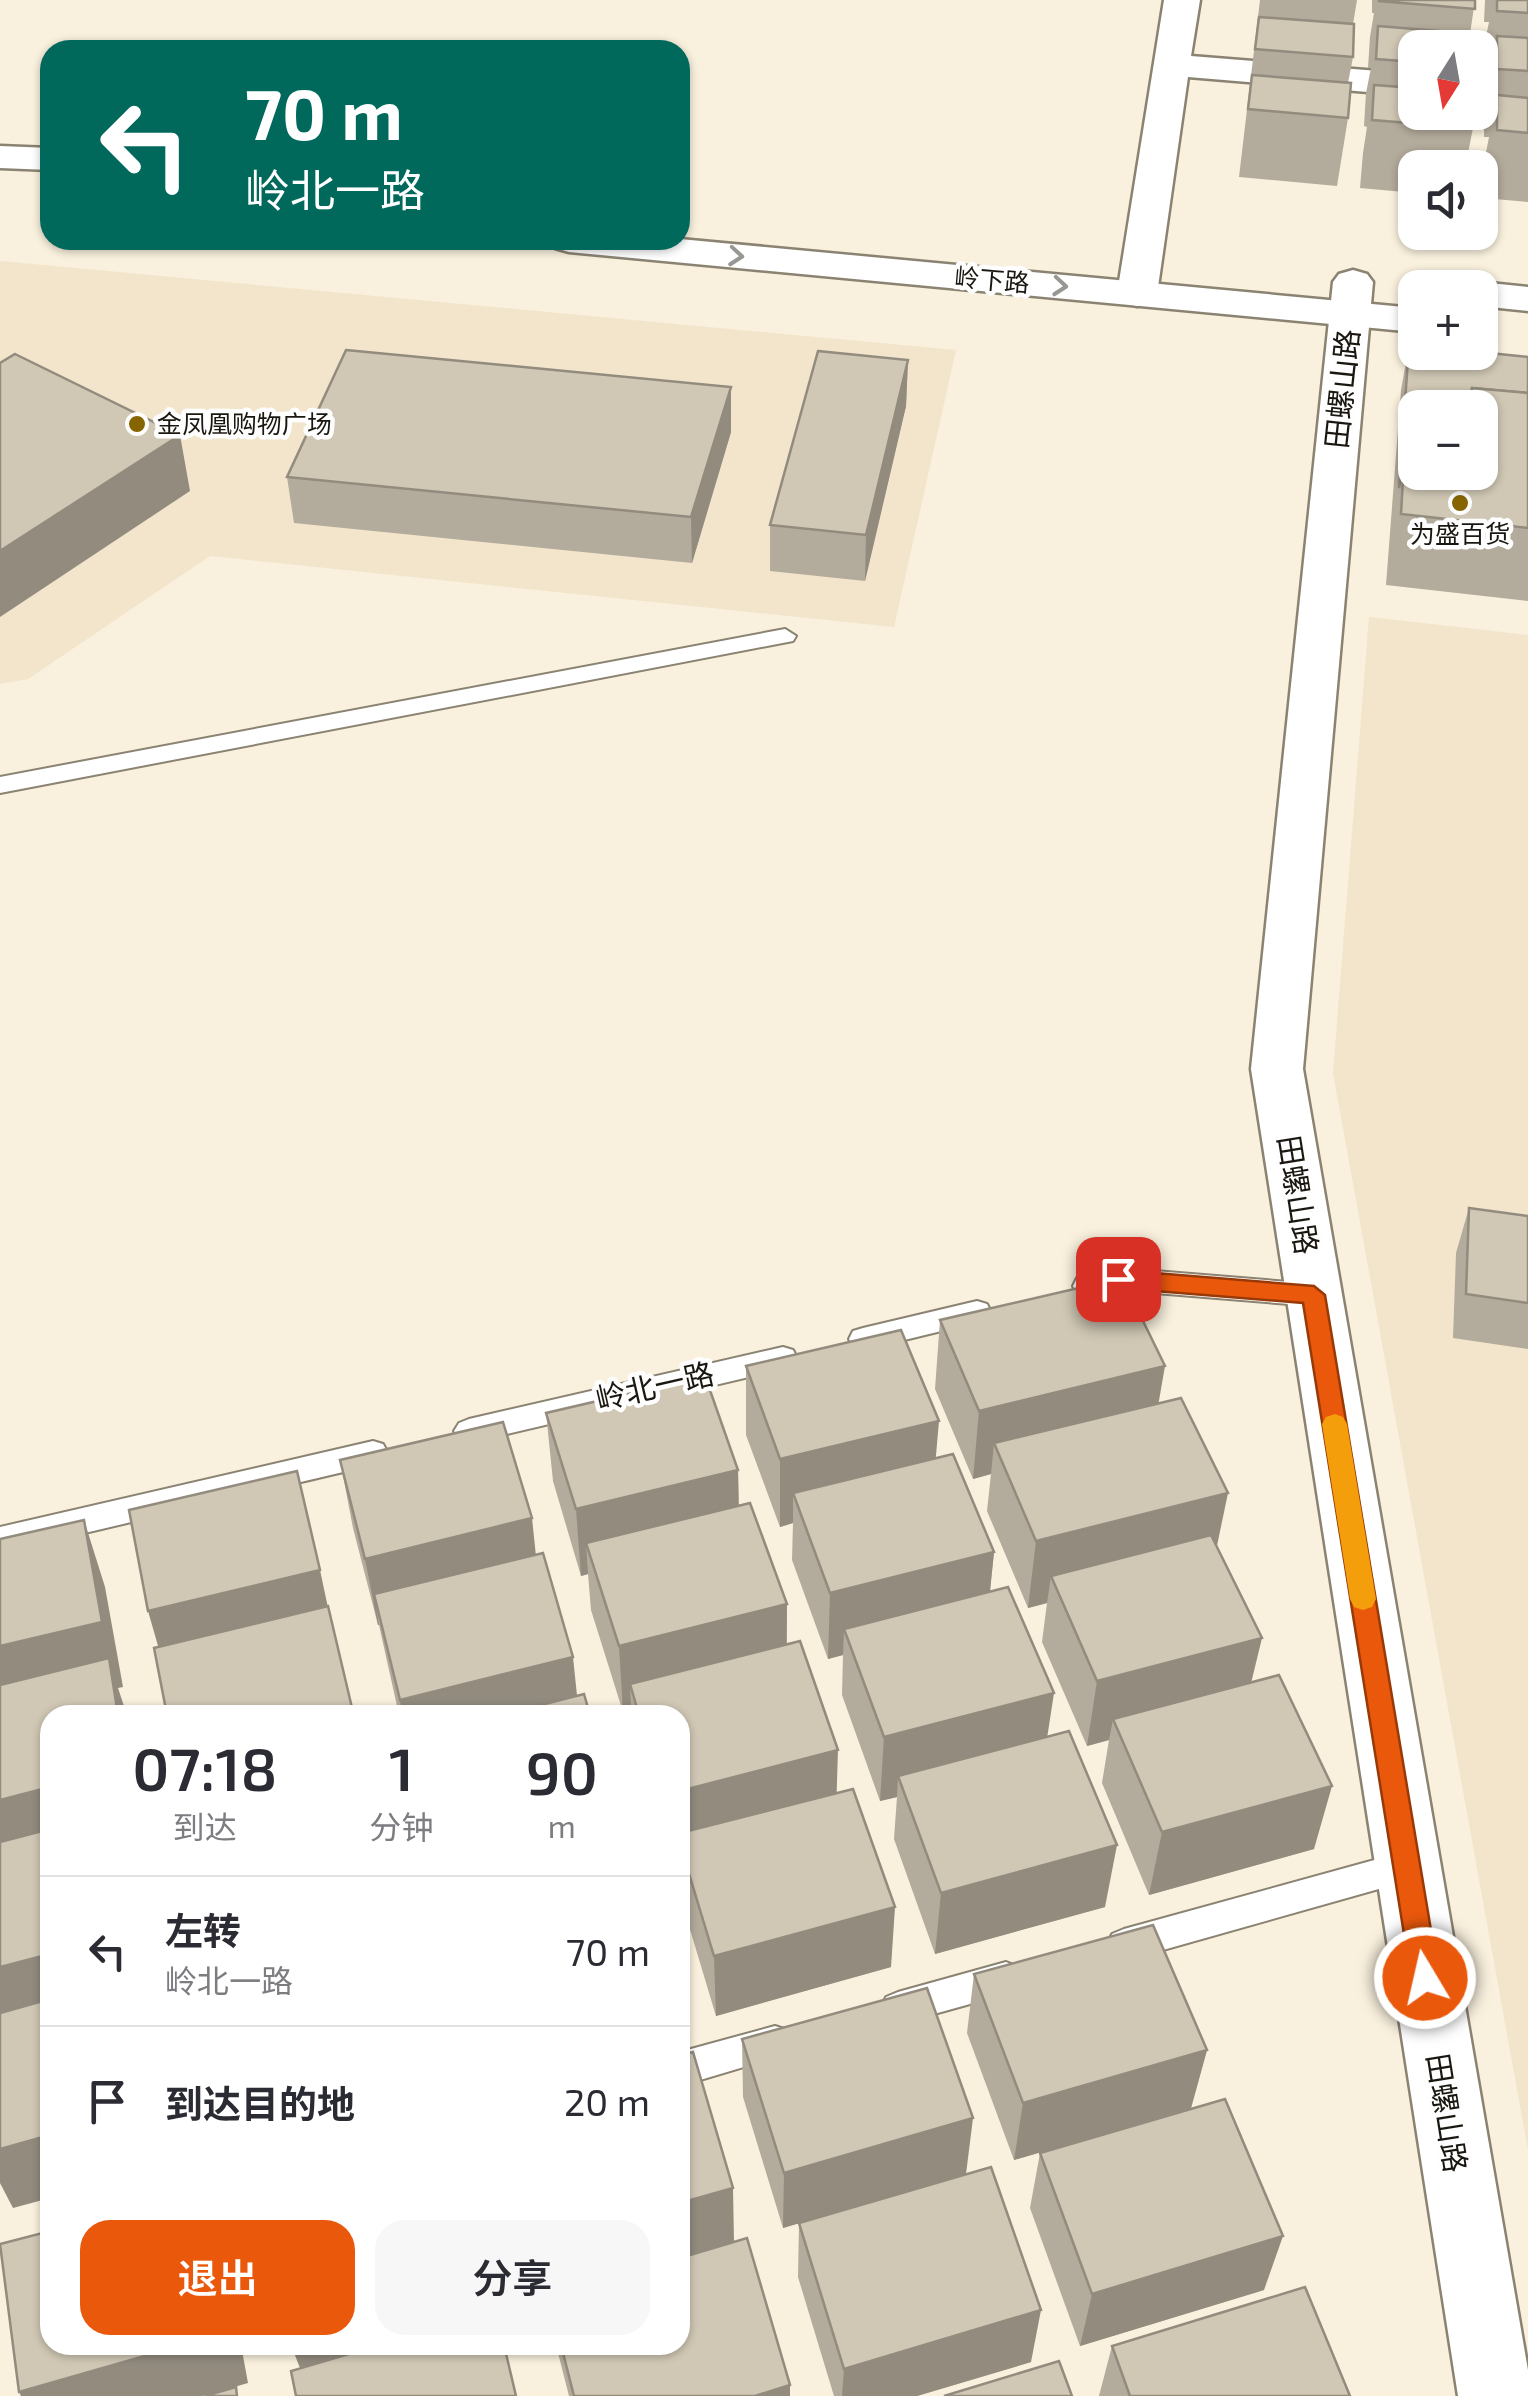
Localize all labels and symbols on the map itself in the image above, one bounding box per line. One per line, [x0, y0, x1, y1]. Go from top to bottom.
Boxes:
north arrow [1398, 30, 1498, 130]
one-way arrow [729, 244, 745, 266]
street label: 岭下路 [953, 261, 1031, 297]
one-way arrow [1052, 275, 1068, 297]
street label: 田螺山路 [1317, 327, 1365, 450]
place label: 金凤凰购物广场 [157, 408, 332, 438]
marker: 金凤凰购物广场 [126, 413, 148, 435]
marker: 为盛百货 [1449, 492, 1471, 514]
place label: 为盛百货 [1410, 518, 1510, 548]
street label: 田螺山路 [1272, 1133, 1326, 1257]
pin [1076, 1237, 1161, 1322]
street label: 岭北一路 [592, 1354, 717, 1416]
position arrow [1373, 1926, 1477, 2030]
street label: 田螺山路 [1421, 2051, 1475, 2175]

